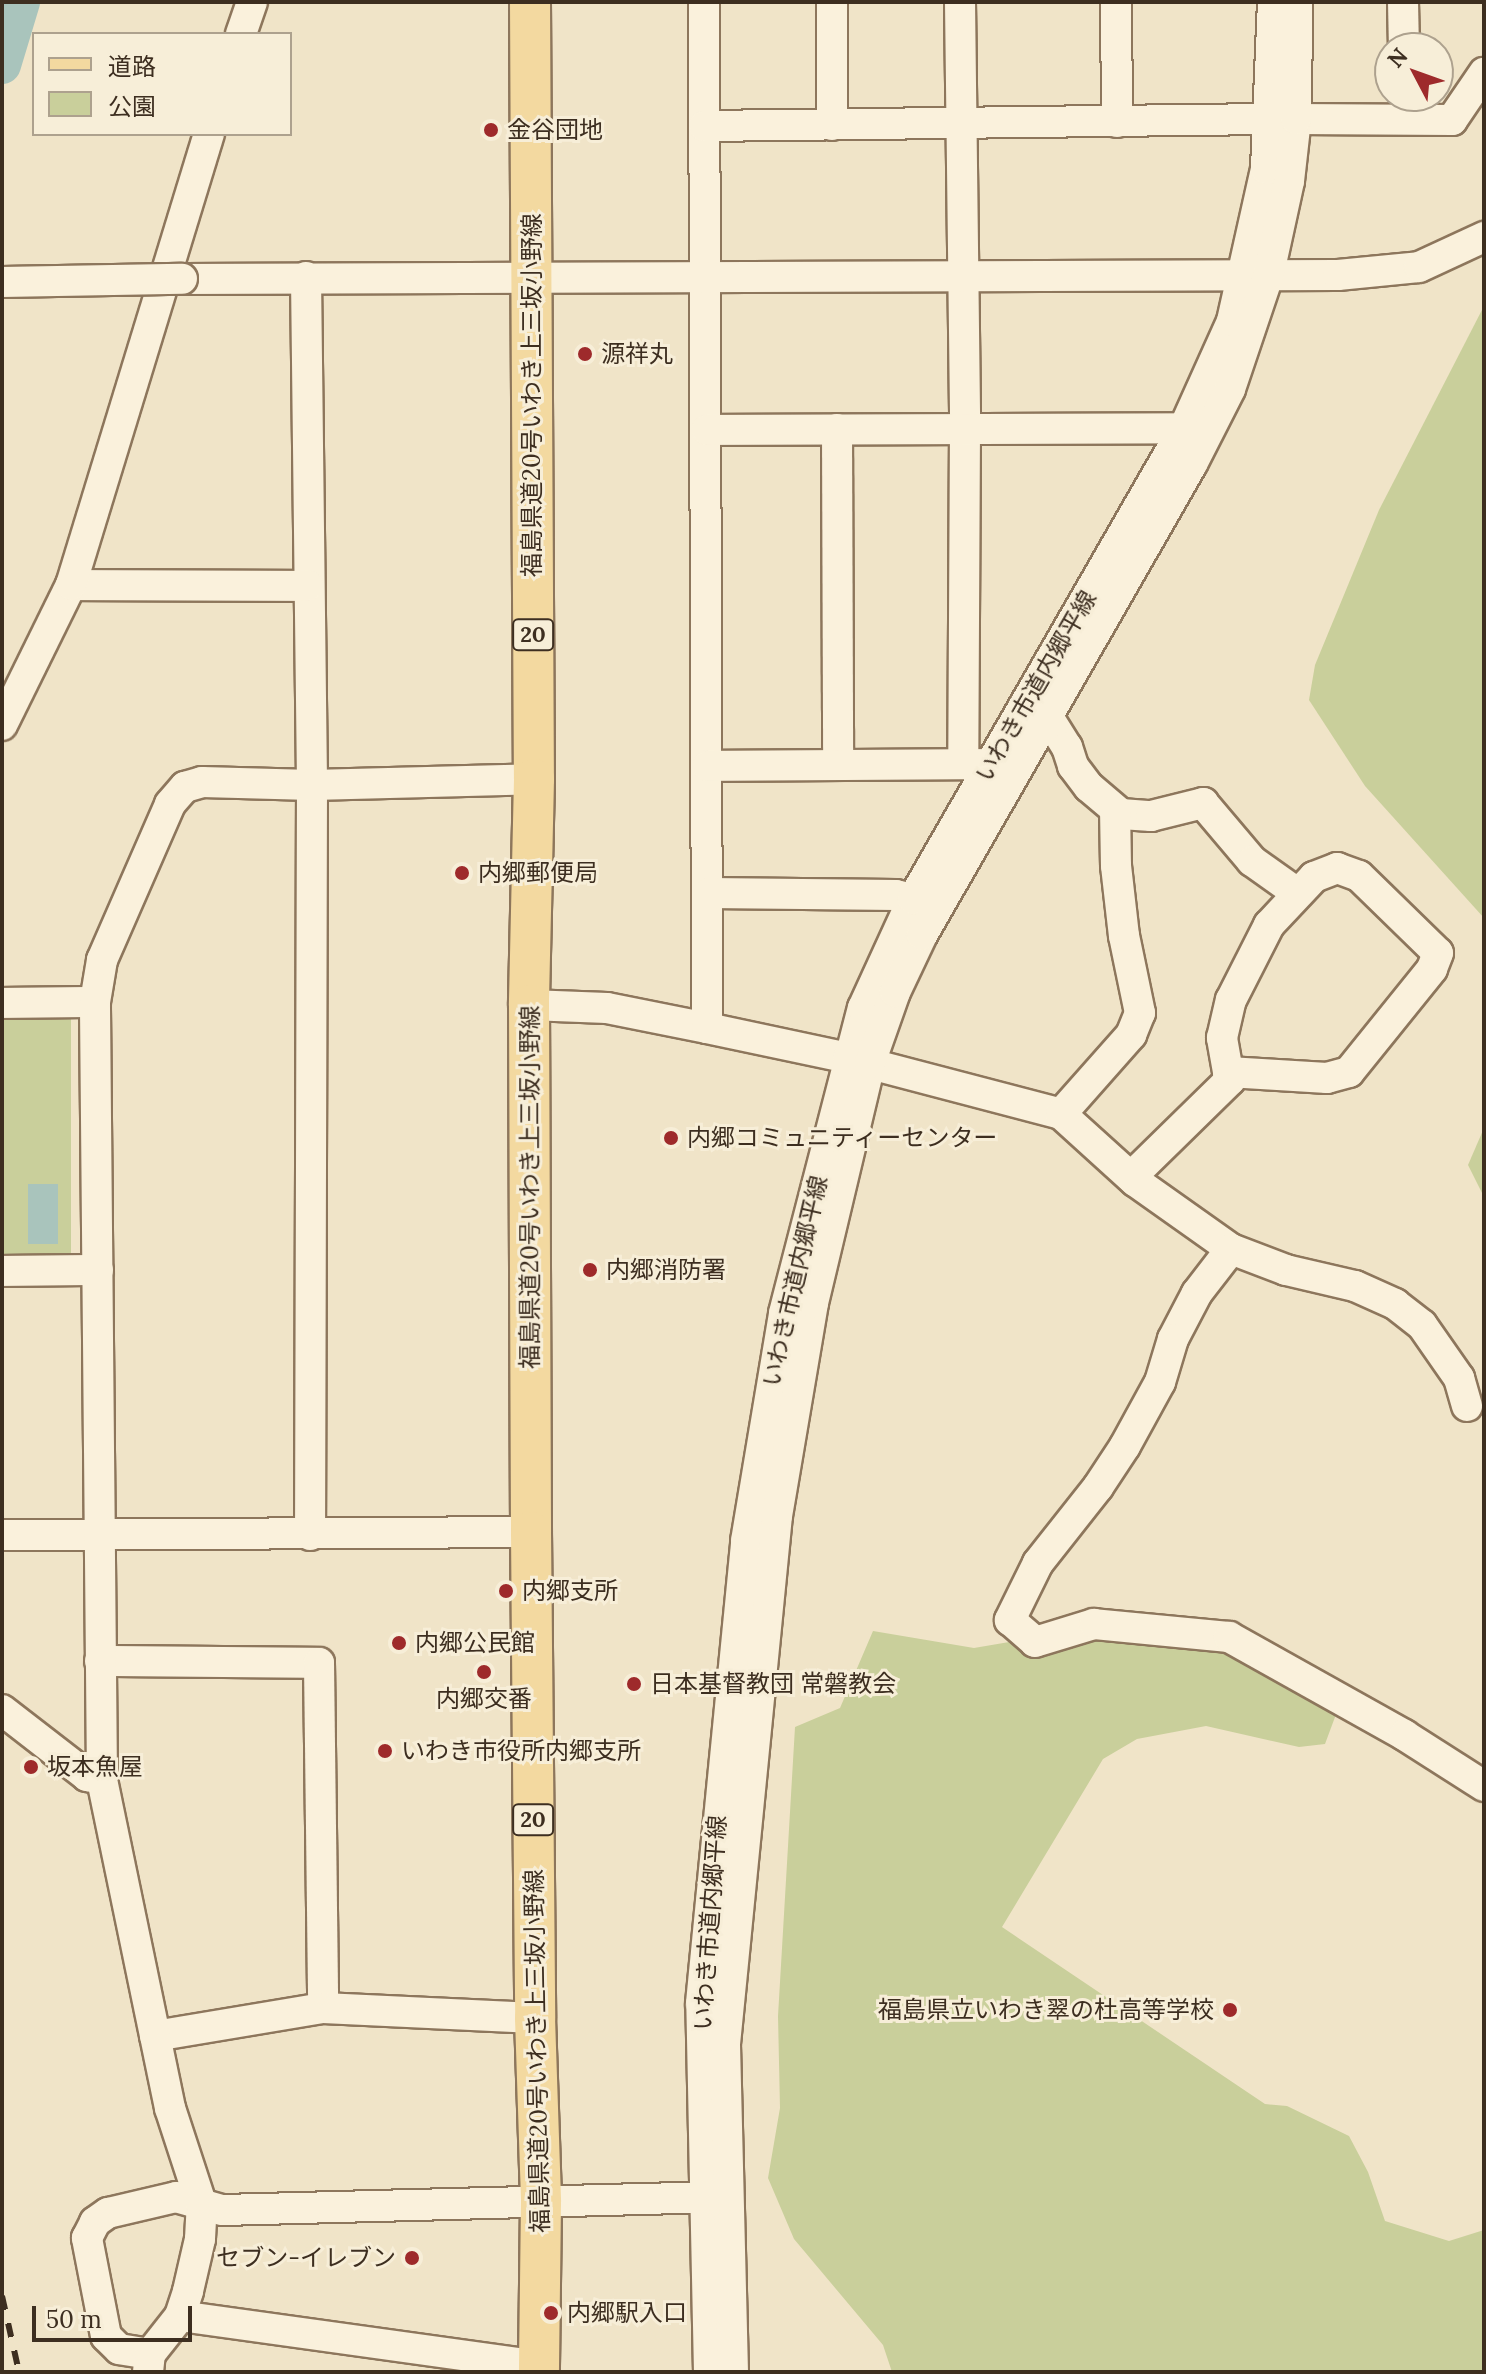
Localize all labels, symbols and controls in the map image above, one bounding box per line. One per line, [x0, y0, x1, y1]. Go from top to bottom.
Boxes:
legend [32, 32, 292, 136]
north arrow [1374, 32, 1454, 112]
text: N [1381, 42, 1414, 73]
text: 道路 [108, 51, 156, 82]
text: 公園 [108, 91, 156, 122]
place label: 金谷団地 [507, 116, 603, 144]
marker: 金谷団地 [482, 121, 500, 139]
street label: 福島県道20号いわき上三坂小野線 [518, 213, 546, 577]
place label: 源祥丸 [601, 340, 673, 368]
marker: 源祥丸 [576, 345, 594, 363]
street label: いわき市道内郷平線 [970, 585, 1102, 787]
road number: 20 [511, 617, 555, 653]
place label: 内郷郵便局 [478, 859, 598, 887]
marker: 内郷郵便局 [453, 864, 471, 882]
street label: 福島県道20号いわき上三坂小野線 [516, 1005, 544, 1369]
place label: 内郷コミュニティーセンター [687, 1124, 999, 1152]
marker: 内郷コミュニティーセンター [662, 1129, 680, 1147]
street label: いわき市道内郷平線 [757, 1173, 833, 1389]
place label: 内郷消防署 [606, 1256, 726, 1284]
marker: 内郷消防署 [581, 1261, 599, 1279]
place label: 内郷支所 [522, 1577, 618, 1605]
marker: 内郷支所 [497, 1582, 515, 1600]
place label: 内郷公民館 [415, 1629, 535, 1657]
marker: 内郷公民館 [390, 1634, 408, 1652]
marker: 内郷交番 [475, 1663, 493, 1681]
place label: 日本基督教団 常磐教会 [650, 1670, 896, 1698]
marker: 日本基督教団 常磐教会 [625, 1675, 643, 1693]
place label: 内郷交番 [436, 1685, 532, 1713]
place label: いわき市役所内郷支所 [401, 1737, 641, 1765]
marker: いわき市役所内郷支所 [376, 1742, 394, 1760]
place label: 坂本魚屋 [47, 1753, 143, 1781]
marker: 坂本魚屋 [22, 1758, 40, 1776]
road number: 20 [511, 1802, 555, 1838]
street label: いわき市道内郷平線 [688, 1814, 732, 2032]
street label: 福島県道20号いわき上三坂小野線 [519, 1869, 555, 2233]
place label: 福島県立いわき翠の杜高等学校 [878, 1996, 1214, 2024]
marker: 福島県立いわき翠の杜高等学校 [1221, 2001, 1239, 2019]
place label: セブン-イレブン [216, 2244, 396, 2272]
marker: セブン-イレブン [403, 2249, 421, 2267]
scale bar [36, 2290, 196, 2340]
place label: 内郷駅入口 [567, 2299, 687, 2327]
text: 50 m [46, 2304, 102, 2335]
marker: 内郷駅入口 [542, 2304, 560, 2322]

